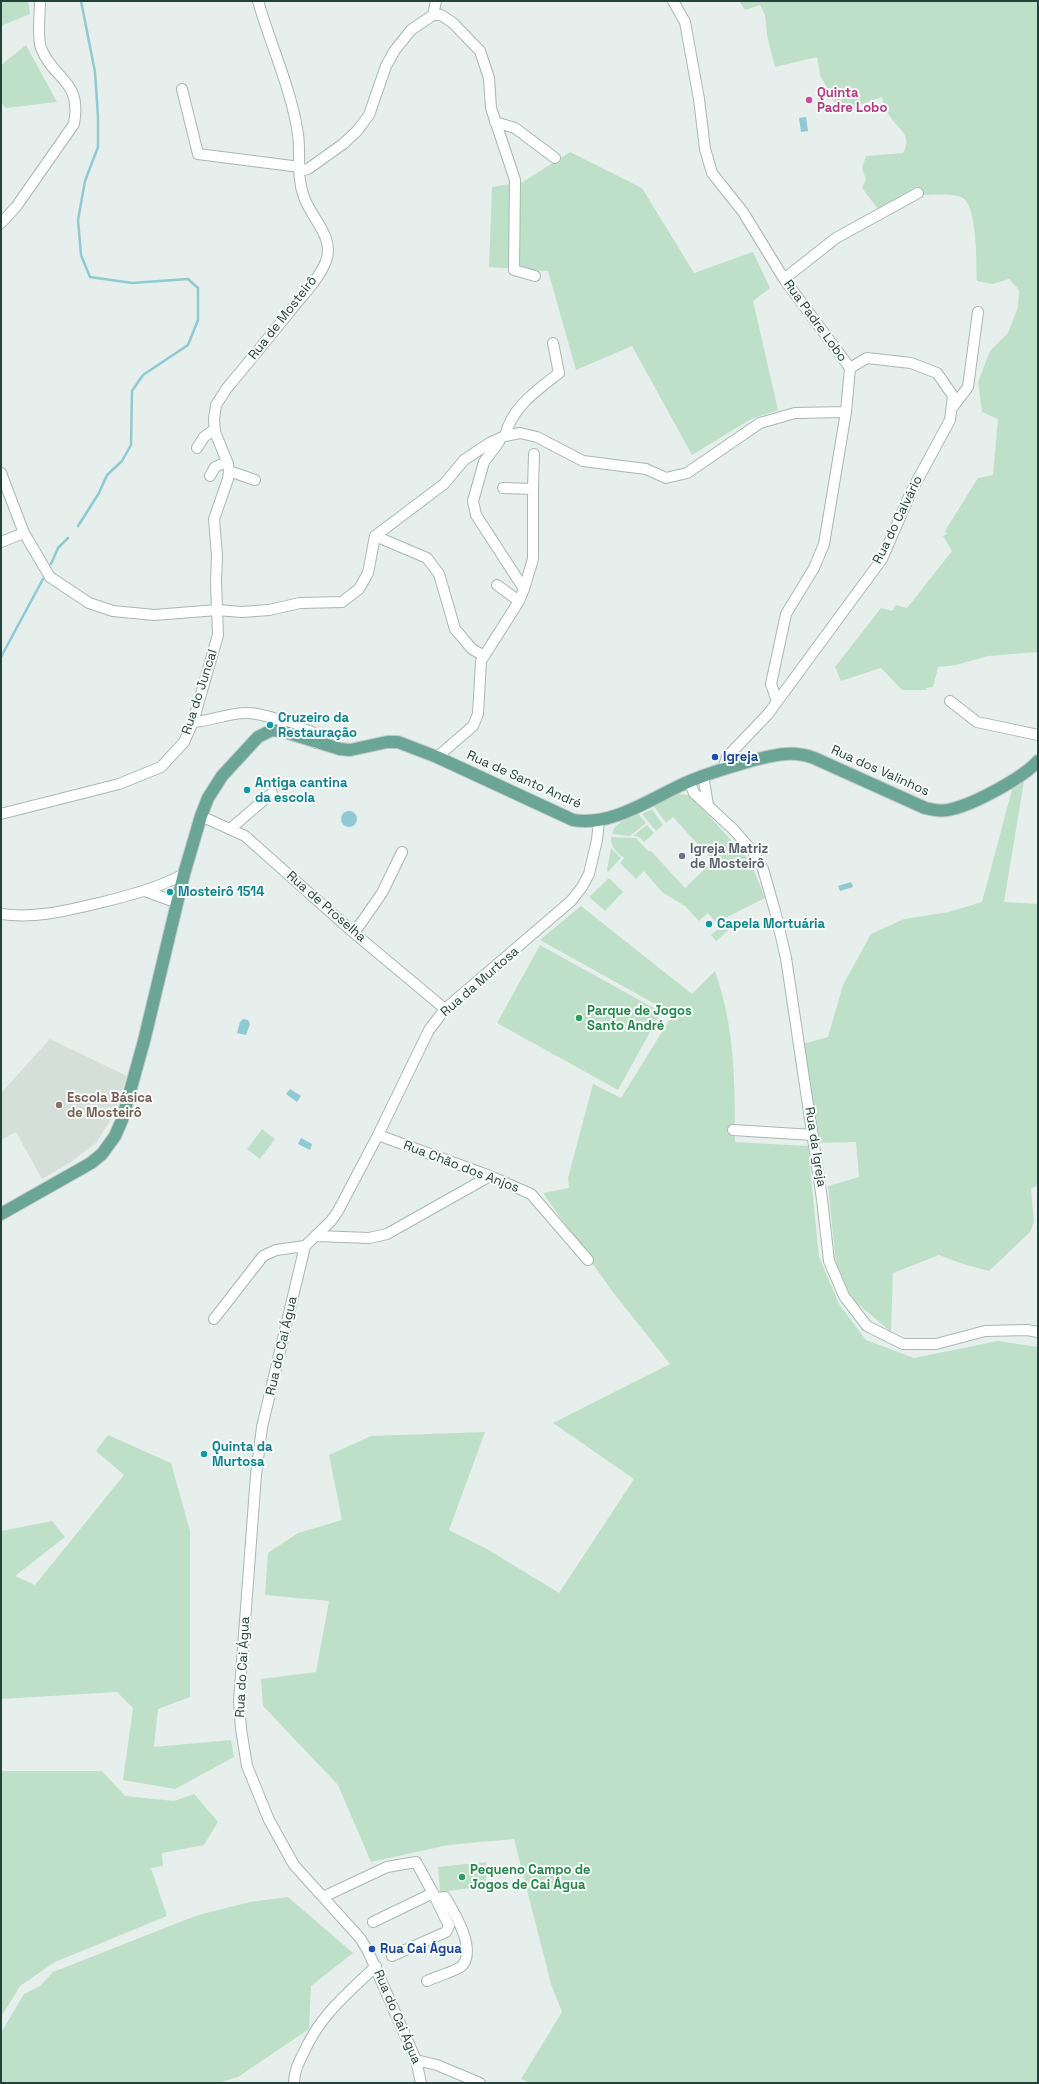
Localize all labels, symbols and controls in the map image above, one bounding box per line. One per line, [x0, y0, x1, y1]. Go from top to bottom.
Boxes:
place label: Quinta Padre Lobo [817, 85, 887, 116]
marker: Quinta Padre Lobo [804, 95, 814, 105]
street label: Rua de Mosteirô [246, 273, 320, 363]
street label: Rua Padre Lobo [780, 277, 850, 365]
street label: Rua do Calvário [870, 473, 926, 567]
street label: Rua do Juncal [179, 648, 221, 736]
place label: Cruzeiro da Restauração [278, 710, 357, 741]
marker: Cruzeiro da Restauração [265, 720, 275, 730]
street label: Rua dos Valinhos [828, 742, 932, 800]
street label: Rua de Santo André [464, 748, 584, 812]
place label: Igreja [723, 749, 758, 765]
marker: Igreja [710, 752, 720, 762]
place label: Antiga cantina da escola [255, 775, 347, 806]
marker: Antiga cantina da escola [242, 785, 252, 795]
place label: Igreja Matriz de Mosteirô [690, 841, 768, 872]
marker: Igreja Matriz de Mosteirô [677, 851, 687, 861]
street label: Rua de Proselha [283, 868, 369, 946]
place label: Mosteirô 1514 [178, 884, 265, 900]
marker: Mosteirô 1514 [165, 887, 175, 897]
place label: Capela Mortuária [717, 916, 825, 932]
marker: Capela Mortuária [704, 919, 714, 929]
street label: Rua da Murtosa [438, 944, 522, 1020]
place label: Parque de Jogos Santo André [587, 1003, 692, 1034]
marker: Parque de Jogos Santo André [574, 1013, 584, 1023]
place label: Escola Básica de Mosteirô [67, 1090, 152, 1121]
marker: Escola Básica de Mosteirô [54, 1100, 64, 1110]
street label: Rua da Igreja [801, 1106, 829, 1188]
street label: Rua Chão dos Anjos [401, 1138, 521, 1196]
street label: Rua do Cai Água [263, 1295, 301, 1397]
place label: Quinta da Murtosa [212, 1439, 273, 1470]
marker: Quinta da Murtosa [199, 1449, 209, 1459]
street label: Rua do Cai Água [233, 1616, 253, 1718]
place label: Pequeno Campo de Jogos de Cai Água [470, 1862, 591, 1893]
marker: Pequeno Campo de Jogos de Cai Água [457, 1872, 467, 1882]
place label: Rua Cai Água [380, 1941, 462, 1957]
marker: Rua Cai Água [367, 1944, 377, 1954]
street label: Rua do Cai Água [370, 1967, 424, 2067]

